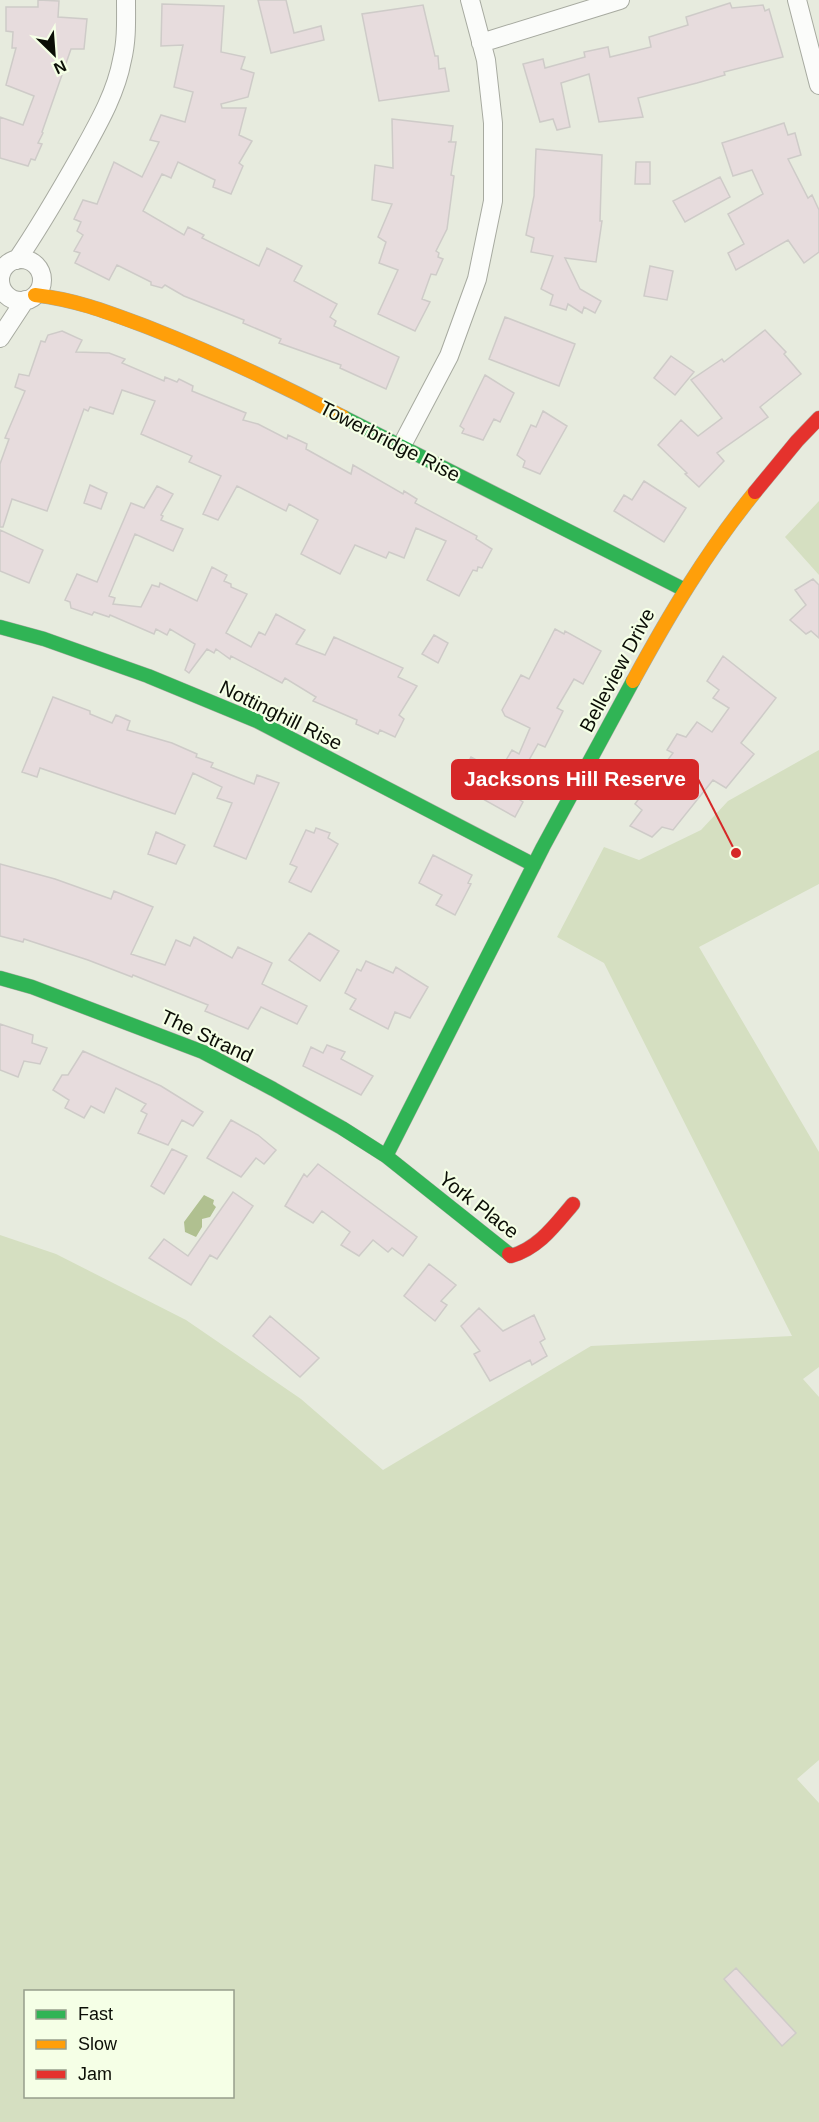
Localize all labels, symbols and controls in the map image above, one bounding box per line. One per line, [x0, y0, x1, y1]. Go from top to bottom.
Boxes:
north arrow [24, 24, 84, 84]
text: N [51, 57, 69, 77]
street label: Towerbridge Rise [316, 396, 464, 486]
street label: Belleview Drive [575, 604, 659, 736]
street label: Nottinghill Rise [216, 676, 346, 754]
callout: Jacksons Hill Reserve [452, 760, 698, 799]
text: Jacksons Hill Reserve [464, 767, 686, 790]
street label: The Strand [158, 1005, 256, 1067]
street label: York Place [435, 1167, 523, 1243]
legend [24, 1990, 234, 2098]
text: Fast [78, 2004, 113, 2024]
text: Slow [78, 2034, 118, 2054]
text: Jam [78, 2064, 112, 2084]

